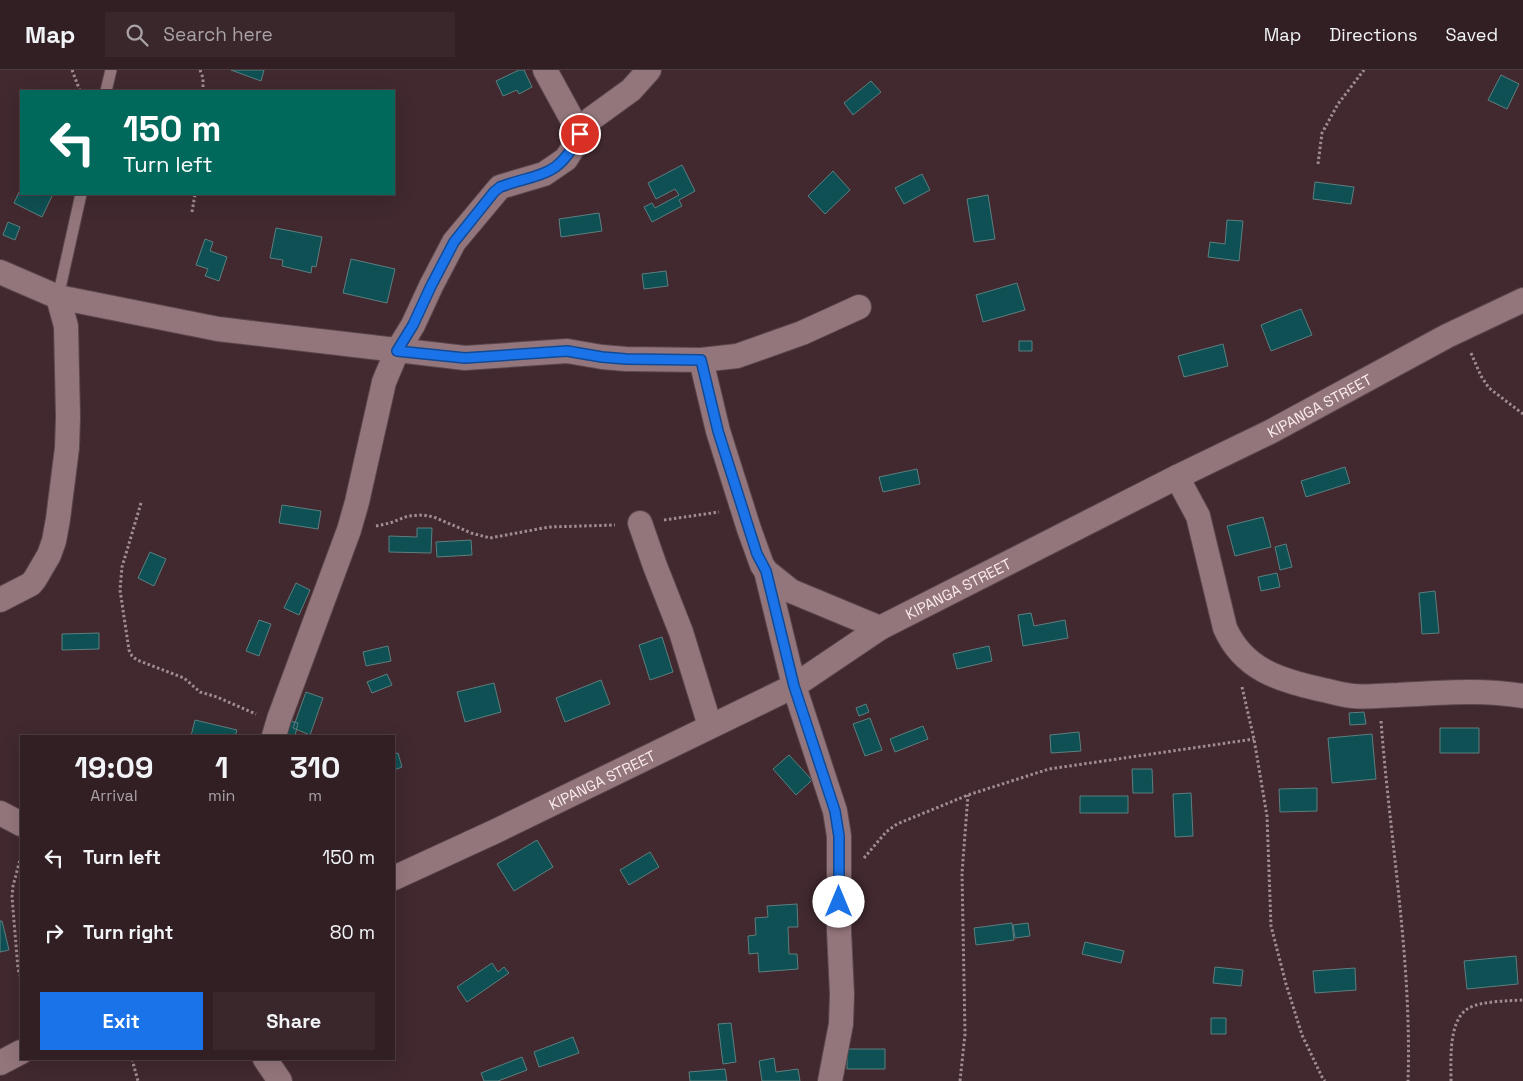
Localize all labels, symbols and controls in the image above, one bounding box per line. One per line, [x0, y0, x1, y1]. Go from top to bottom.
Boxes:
search box [105, 12, 455, 57]
text: Map [25, 19, 75, 50]
icon: search [123, 21, 151, 49]
text: Search here [163, 22, 273, 47]
text: Map [1264, 23, 1301, 46]
text: Directions [1329, 23, 1418, 46]
text: Saved [1446, 23, 1498, 46]
text: 150 m [123, 107, 221, 151]
icon: left [40, 110, 105, 175]
pin [559, 113, 601, 155]
icon: arrive [566, 120, 594, 148]
text: Turn left [123, 150, 213, 178]
street label: KIPANGA STREET [1264, 369, 1375, 441]
street label: KIPANGA STREET [902, 553, 1014, 623]
street label: KIPANGA STREET [545, 745, 658, 813]
text: 19:09 [74, 748, 153, 787]
text: 1 [215, 748, 228, 787]
text: 310 [290, 748, 341, 787]
text: Arrival [90, 785, 138, 806]
text: min [208, 785, 235, 806]
text: m [308, 785, 322, 806]
icon: left [40, 844, 68, 872]
text: Turn left [83, 845, 161, 870]
text: 150 m [322, 845, 375, 870]
position arrow [812, 875, 864, 927]
icon: right [40, 919, 68, 947]
text: Turn right [83, 920, 173, 945]
text: 80 m [330, 920, 375, 945]
button: Exit [40, 992, 203, 1050]
button: Share [213, 992, 375, 1050]

